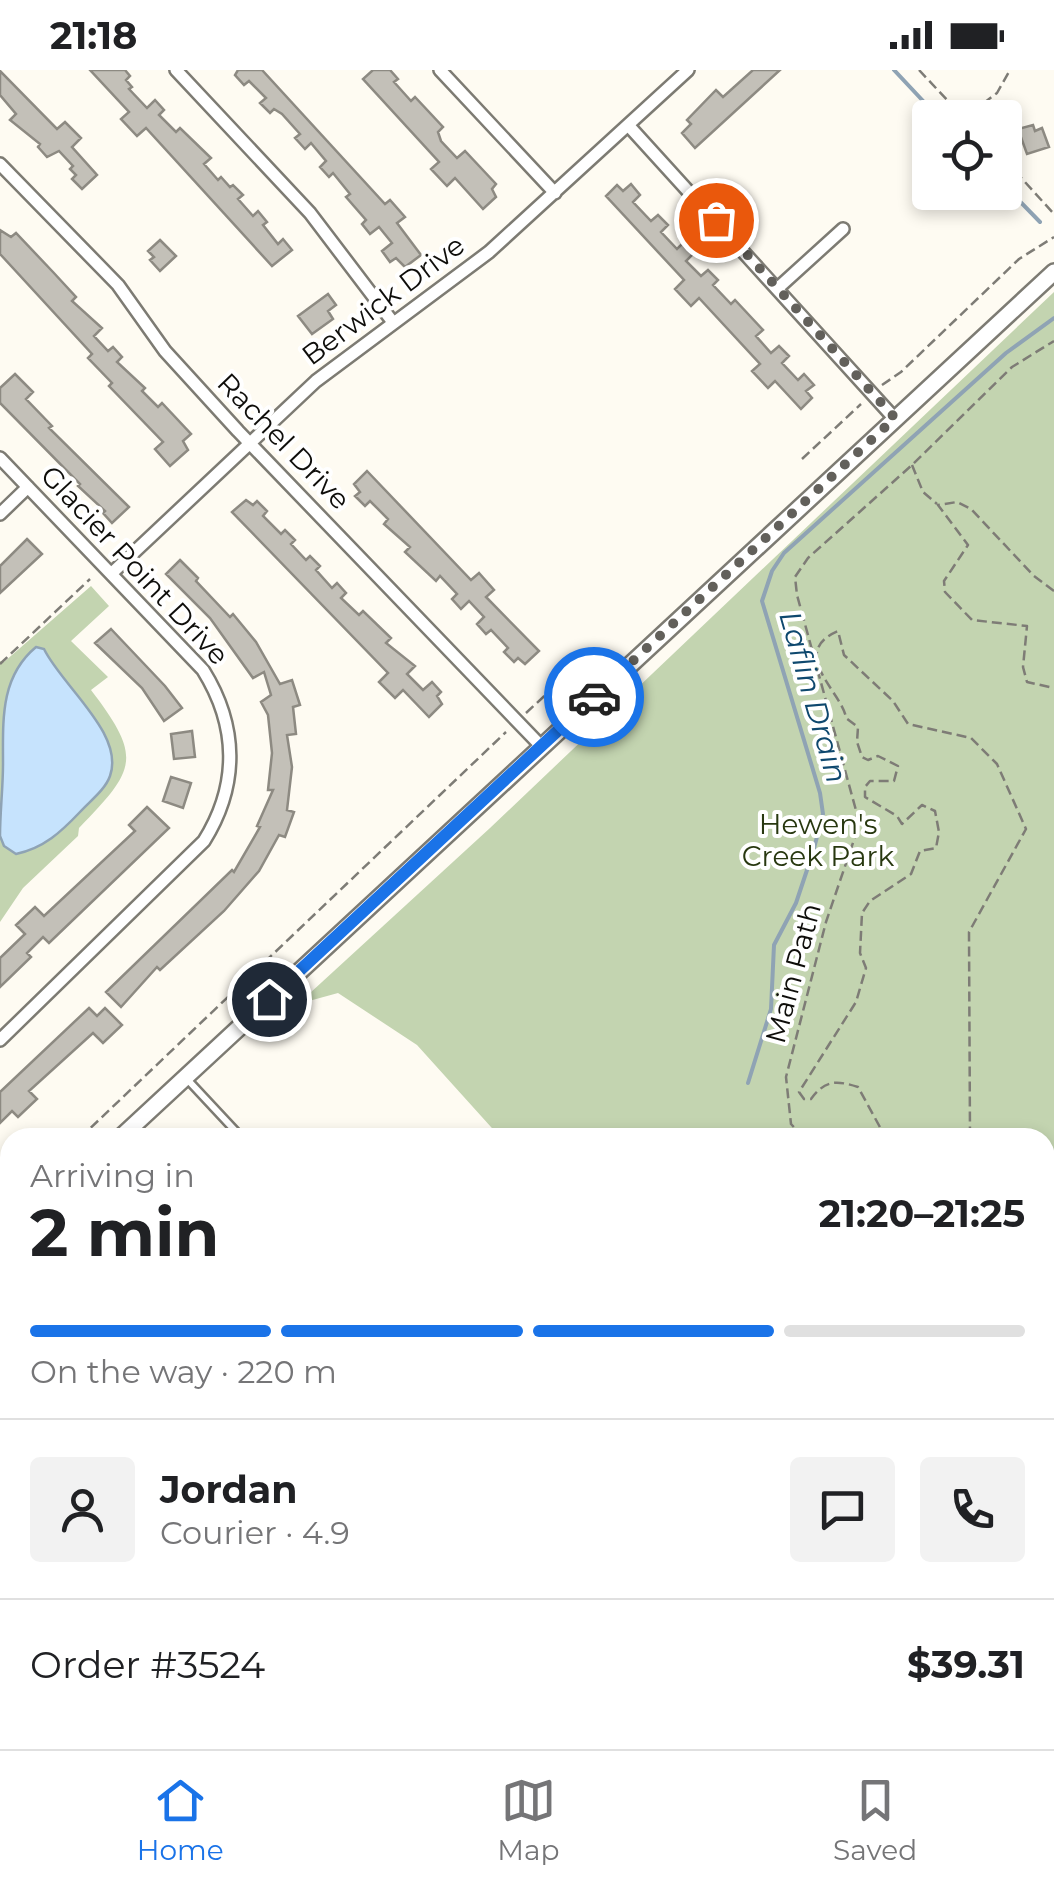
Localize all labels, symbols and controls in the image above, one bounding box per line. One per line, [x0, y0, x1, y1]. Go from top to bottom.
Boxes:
text: 21:18 [50, 12, 137, 59]
map controls [912, 100, 1022, 210]
button: locate [912, 100, 1022, 210]
pin [674, 178, 759, 263]
icon: bag [689, 193, 744, 248]
street label: Berwick Drive [295, 228, 471, 372]
street label: Rachel Drive [211, 366, 357, 516]
street label: Glacier Point Drive [34, 458, 236, 672]
water label: Laflin Drain [771, 607, 856, 787]
courier [544, 647, 644, 747]
icon: car [567, 670, 622, 725]
park label: Hewen's Creek Park [742, 807, 895, 873]
street label: Main Path [758, 899, 828, 1047]
pin [227, 957, 312, 1042]
icon: home [242, 972, 297, 1027]
text: Arriving in [30, 1156, 195, 1195]
text: 21:20–21:25 [819, 1190, 1025, 1237]
text: 2 min [30, 1193, 219, 1272]
text: On the way · 220 m [30, 1352, 337, 1391]
button: person [30, 1457, 135, 1562]
button: chat [790, 1457, 895, 1562]
button: phone [920, 1457, 1025, 1562]
text: Jordan [160, 1466, 298, 1513]
text: Courier · 4.9 [160, 1513, 350, 1552]
text: Order #3524 [30, 1641, 265, 1688]
text: $39.31 [907, 1641, 1025, 1688]
tab: Home [137, 1773, 224, 1867]
tab: Map [497, 1773, 560, 1867]
tab: Saved [833, 1773, 917, 1867]

